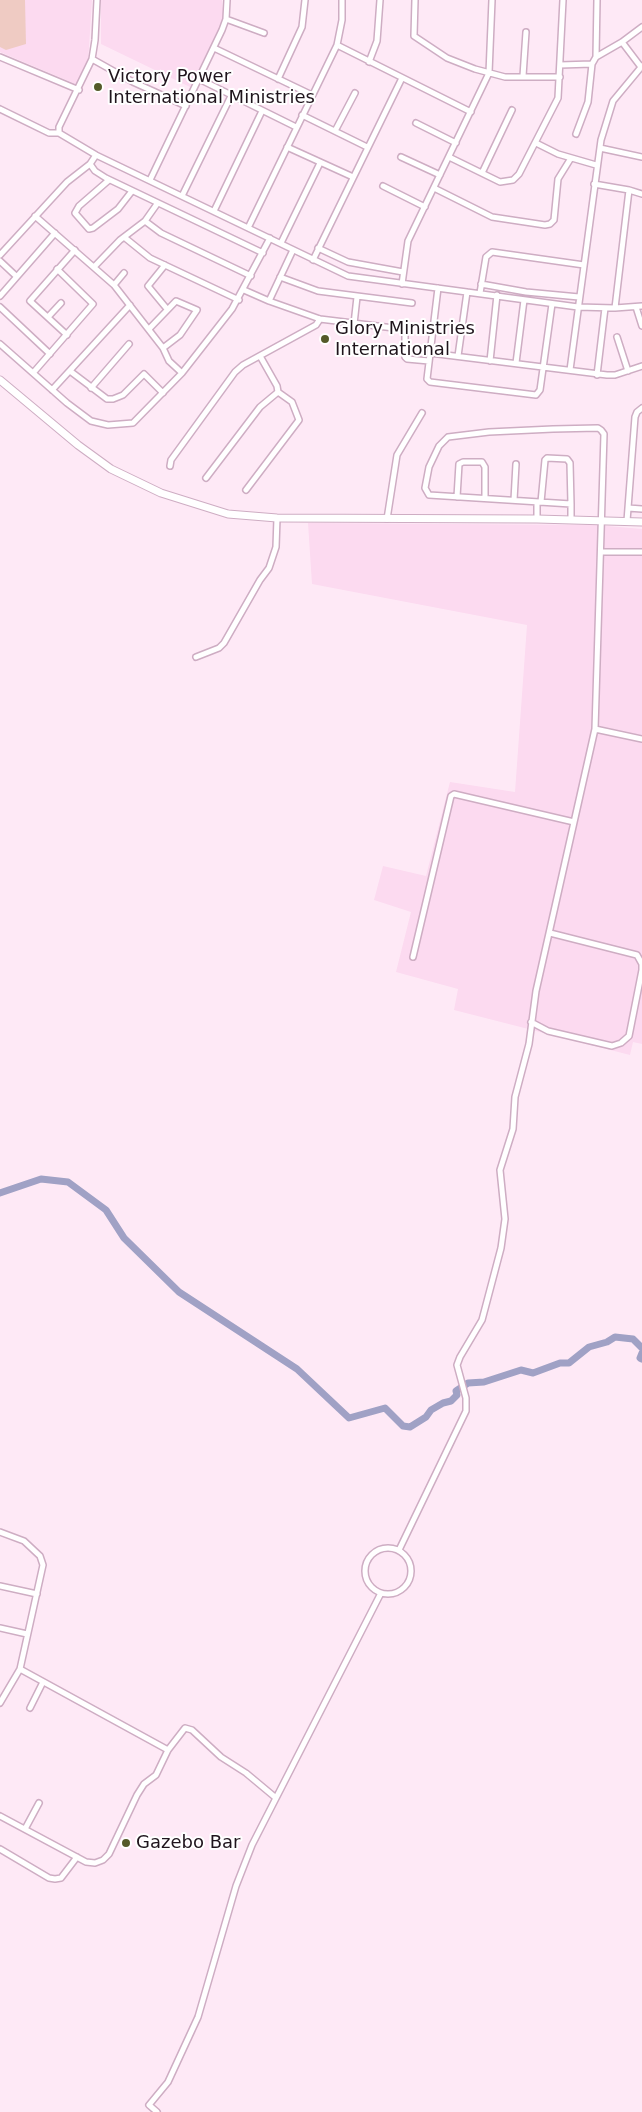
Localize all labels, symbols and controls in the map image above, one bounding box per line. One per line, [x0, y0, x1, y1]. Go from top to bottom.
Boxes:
place label: Victory Power International Ministries [108, 66, 315, 108]
marker: Victory Power International Ministries [92, 81, 104, 93]
place label: Glory Ministries International [335, 318, 475, 360]
marker: Glory Ministries International [319, 333, 331, 345]
place label: Gazebo Bar [136, 1832, 240, 1854]
marker: Gazebo Bar [120, 1837, 132, 1849]

